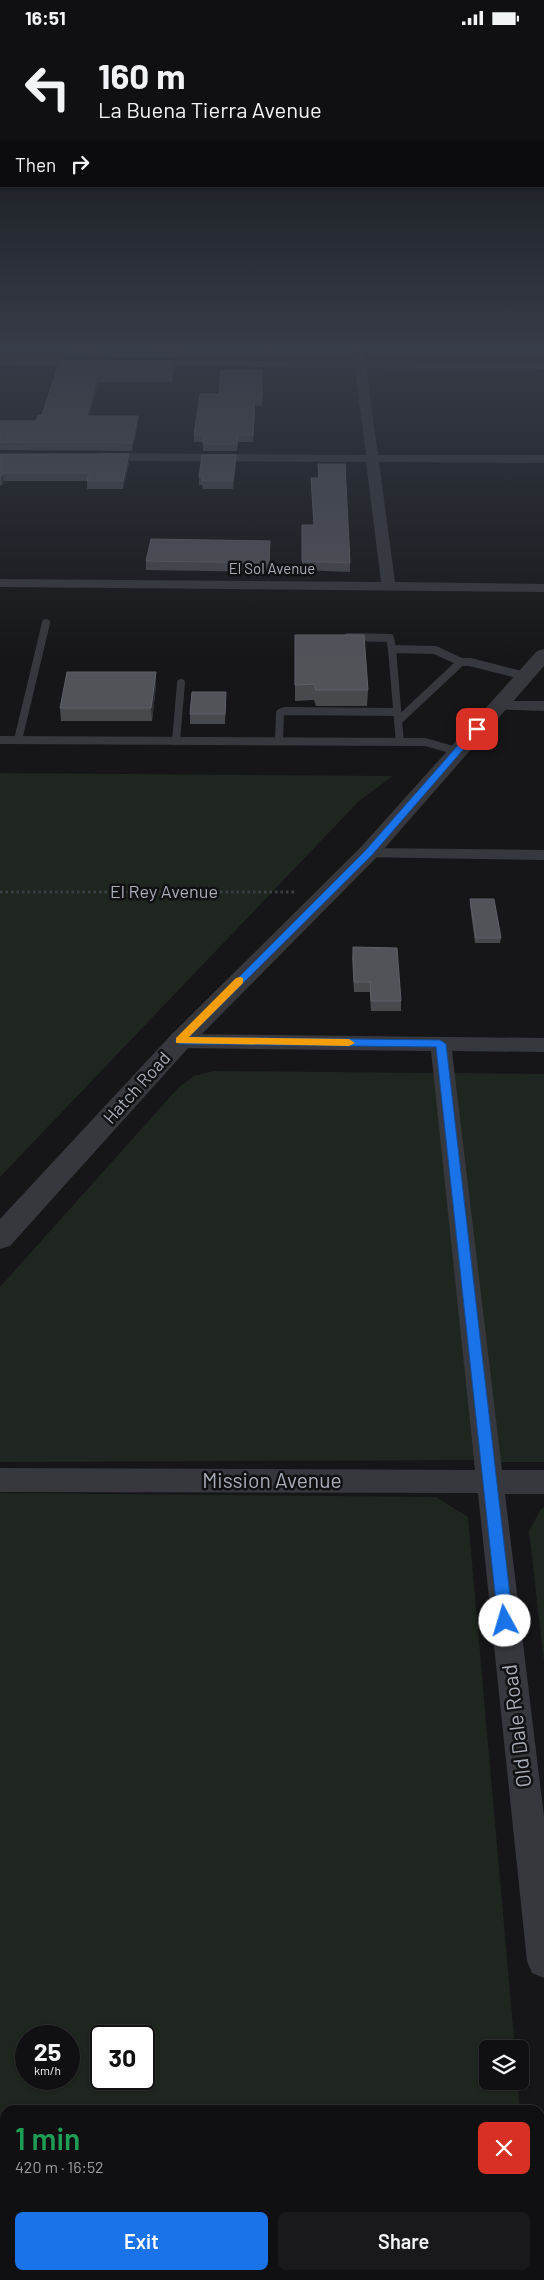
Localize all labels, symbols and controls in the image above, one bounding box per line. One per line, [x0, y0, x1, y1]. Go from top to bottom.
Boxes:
text: 16:51 [25, 6, 66, 29]
text: 160 m [98, 54, 185, 96]
icon: left [15, 55, 80, 120]
text: La Buena Tierra Avenue [98, 96, 322, 122]
icon: right [66, 150, 94, 178]
text: Then [15, 153, 56, 176]
street label: El Sol Avenue [229, 559, 315, 577]
pin [456, 708, 498, 750]
icon: arrive [463, 715, 491, 743]
street label: El Rey Avenue [110, 880, 218, 902]
street label: Hatch Road [98, 1047, 174, 1128]
street label: Mission Avenue [202, 1467, 342, 1492]
position arrow [478, 1594, 530, 1646]
street label: Old Dale Road [496, 1663, 535, 1789]
speed limit sign: 30 [90, 2025, 155, 2090]
text: 25 [34, 2036, 61, 2066]
map controls [479, 2040, 529, 2090]
button: layers [479, 2040, 529, 2090]
text: km/h [34, 2063, 61, 2077]
text: 1 min [15, 2120, 80, 2156]
button: close [478, 2122, 530, 2174]
text: 420 m · 16:52 [15, 2157, 104, 2176]
button: Exit [15, 2212, 268, 2270]
button: Share [278, 2212, 530, 2270]

